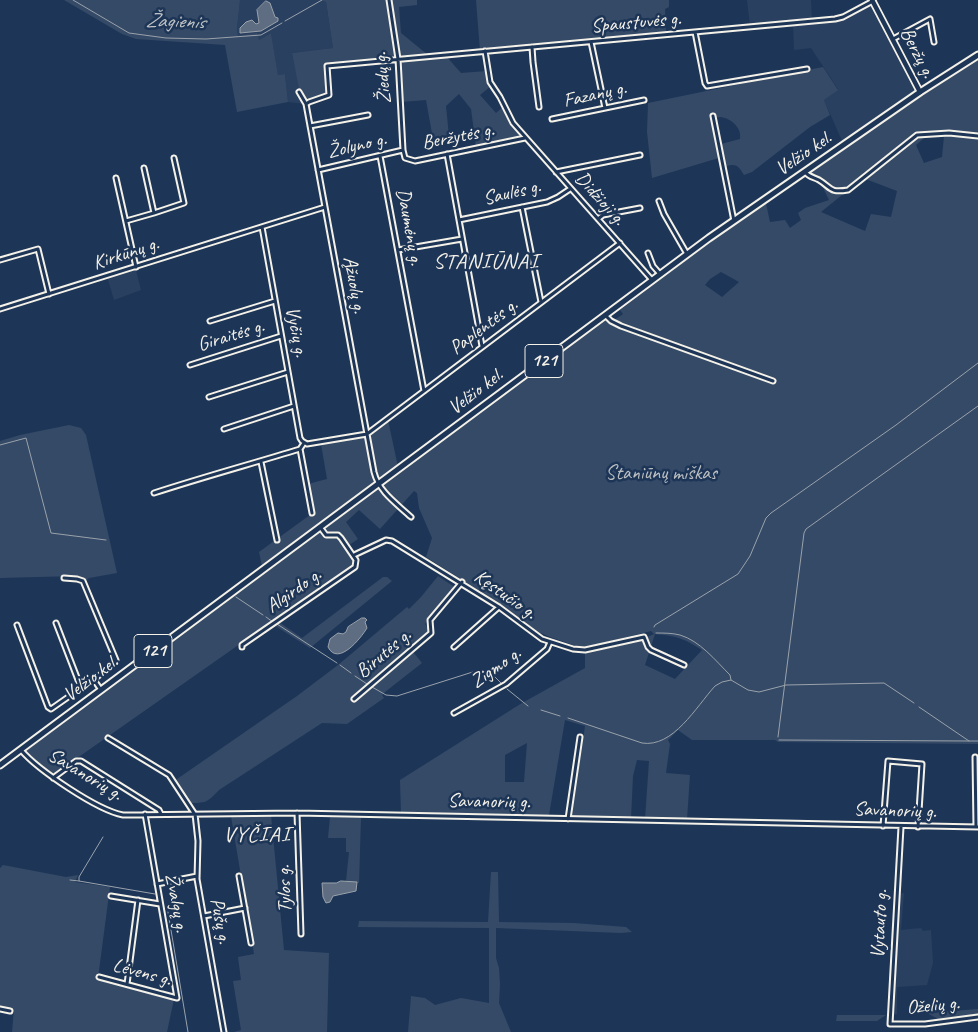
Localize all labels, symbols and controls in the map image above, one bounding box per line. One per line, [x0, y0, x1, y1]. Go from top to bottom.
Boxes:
street label: Spaustuvės g. [590, 7, 682, 39]
water label: Žagienis [145, 8, 205, 36]
street label: Beržų g. [894, 24, 940, 82]
street label: Žiedų g. [369, 51, 397, 105]
street label: Fazanų g. [561, 77, 629, 113]
street label: Beržytės g. [420, 118, 496, 156]
street label: Velžio kel. [771, 127, 837, 181]
street label: Žolyno g. [325, 128, 389, 164]
street label: Didžioji g. [570, 167, 630, 231]
street label: Saulės g. [481, 175, 543, 211]
street label: Daumėnų g. [390, 187, 428, 267]
street label: Kirkūnų g. [90, 232, 162, 276]
district label: STANIŪNAI [433, 249, 539, 275]
street label: Ąžuolų g. [337, 255, 371, 315]
street label: Paplentės g. [445, 293, 523, 361]
street label: Vyčių g. [279, 305, 313, 359]
street label: Giraitės g. [195, 315, 267, 357]
road number: 121 [525, 344, 563, 378]
street label: Velžio kel. [444, 364, 508, 420]
park label: Staniūnų miškas [605, 462, 717, 486]
street label: Algirdo g. [262, 563, 326, 619]
street label: Kęstučio g. [469, 565, 541, 625]
street label: Birutės g. [351, 624, 417, 684]
road number: 121 [134, 634, 172, 668]
street label: Zigmo g. [466, 642, 526, 694]
street label: Velžio kel. [59, 651, 123, 707]
street label: Savanorių g. [43, 743, 127, 807]
street label: Savanorių g. [447, 789, 531, 815]
street label: Savanorių g. [853, 798, 937, 824]
district label: VYČIAI [223, 822, 291, 848]
street label: Tylos g. [272, 865, 298, 913]
street label: Žvalgų g. [159, 872, 193, 934]
street label: Vytauto g. [866, 889, 894, 959]
street label: Pušų g. [204, 896, 236, 946]
street label: Lėvens g. [110, 954, 174, 992]
street label: Oželių g. [905, 992, 961, 1020]

